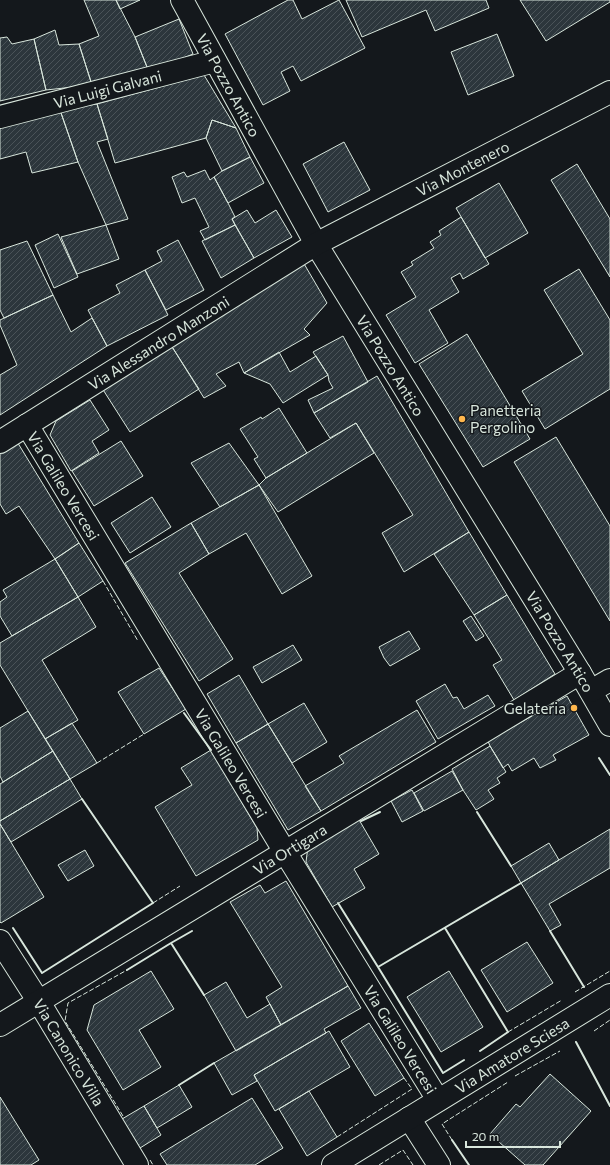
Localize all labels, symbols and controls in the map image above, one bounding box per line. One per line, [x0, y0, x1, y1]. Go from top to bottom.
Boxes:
street label: Via Pozzo Antico [193, 30, 264, 140]
street label: Via Luigi Galvani [51, 66, 163, 112]
street label: Via Montenero [413, 137, 512, 200]
street label: Via Alessandro Manzoni [85, 292, 232, 394]
street label: Via Pozzo Antico [353, 312, 429, 419]
place label: Panetteria Pergolino [470, 401, 541, 436]
marker: Panetteria Pergolino [457, 414, 467, 424]
street label: Via Galileo Vercesi [24, 428, 103, 543]
street label: Via Pozzo Antico [523, 588, 598, 695]
place label: Gelateria [504, 699, 566, 717]
marker: Gelateria [569, 703, 579, 713]
street label: Via Galileo Vercesi [192, 705, 271, 821]
street label: Via Ortigara [250, 820, 330, 878]
street label: Via Galileo Vercesi [360, 982, 441, 1097]
street label: Via Canonico Villa [30, 995, 108, 1109]
street label: Via Amatore Sciesa [452, 1013, 572, 1097]
scale bar [466, 1123, 560, 1149]
text: 20 m [472, 1129, 499, 1143]

